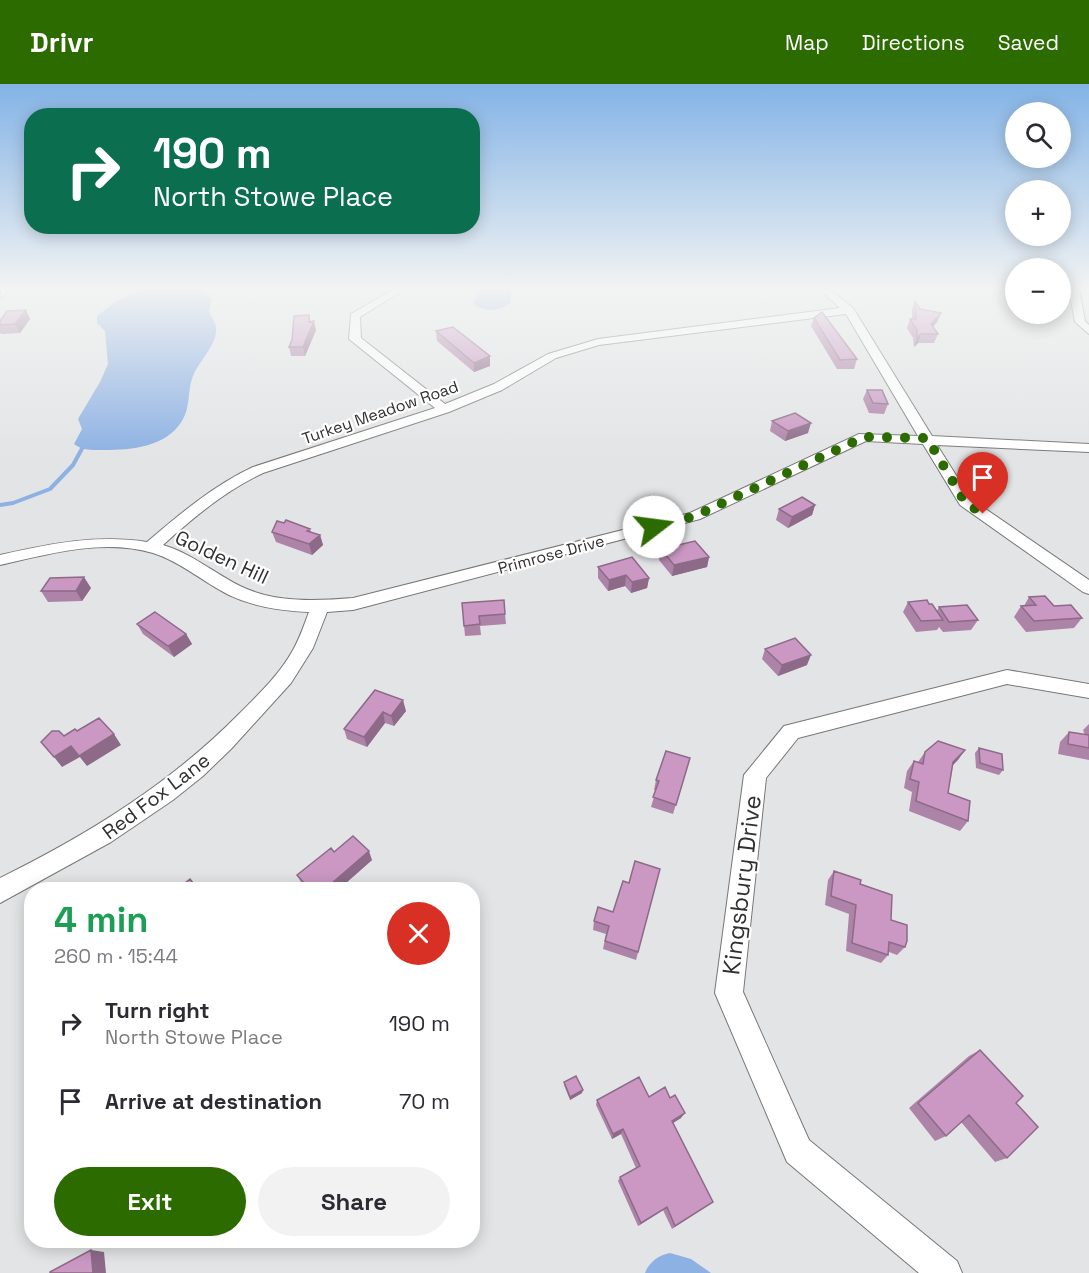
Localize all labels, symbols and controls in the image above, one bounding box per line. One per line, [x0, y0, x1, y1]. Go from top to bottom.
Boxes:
text: Drivr [30, 24, 94, 60]
text: Map [785, 29, 829, 56]
text: Directions [862, 29, 965, 56]
text: Saved [998, 29, 1059, 56]
map controls [1005, 102, 1071, 324]
button: search [1005, 102, 1071, 168]
text: 190 m [153, 127, 272, 180]
icon: right [54, 132, 132, 210]
text: North Stowe Place [153, 179, 393, 214]
button: + [1005, 180, 1071, 246]
button: − [1005, 258, 1071, 324]
street label: Turkey Meadow Road [299, 376, 461, 449]
pin [957, 452, 1008, 514]
icon: arrive [966, 461, 999, 494]
position arrow [622, 495, 686, 559]
street label: Golden Hill [171, 524, 273, 590]
street label: Primrose Drive [496, 530, 607, 579]
street label: Red Fox Lane [97, 747, 215, 845]
street label: Kingsbury Drive [715, 793, 768, 977]
text: 4 min [54, 897, 149, 943]
button: close [387, 902, 450, 965]
text: 260 m · 15:44 [54, 943, 178, 969]
text: Turn right [105, 996, 210, 1024]
icon: right [54, 1007, 87, 1040]
text: 190 m [389, 1009, 450, 1037]
text: North Stowe Place [105, 1024, 283, 1050]
icon: arrive [54, 1085, 87, 1118]
text: Arrive at destination [105, 1087, 322, 1115]
text: 70 m [399, 1087, 450, 1115]
button: Exit [54, 1167, 246, 1236]
button: Share [258, 1167, 450, 1236]

